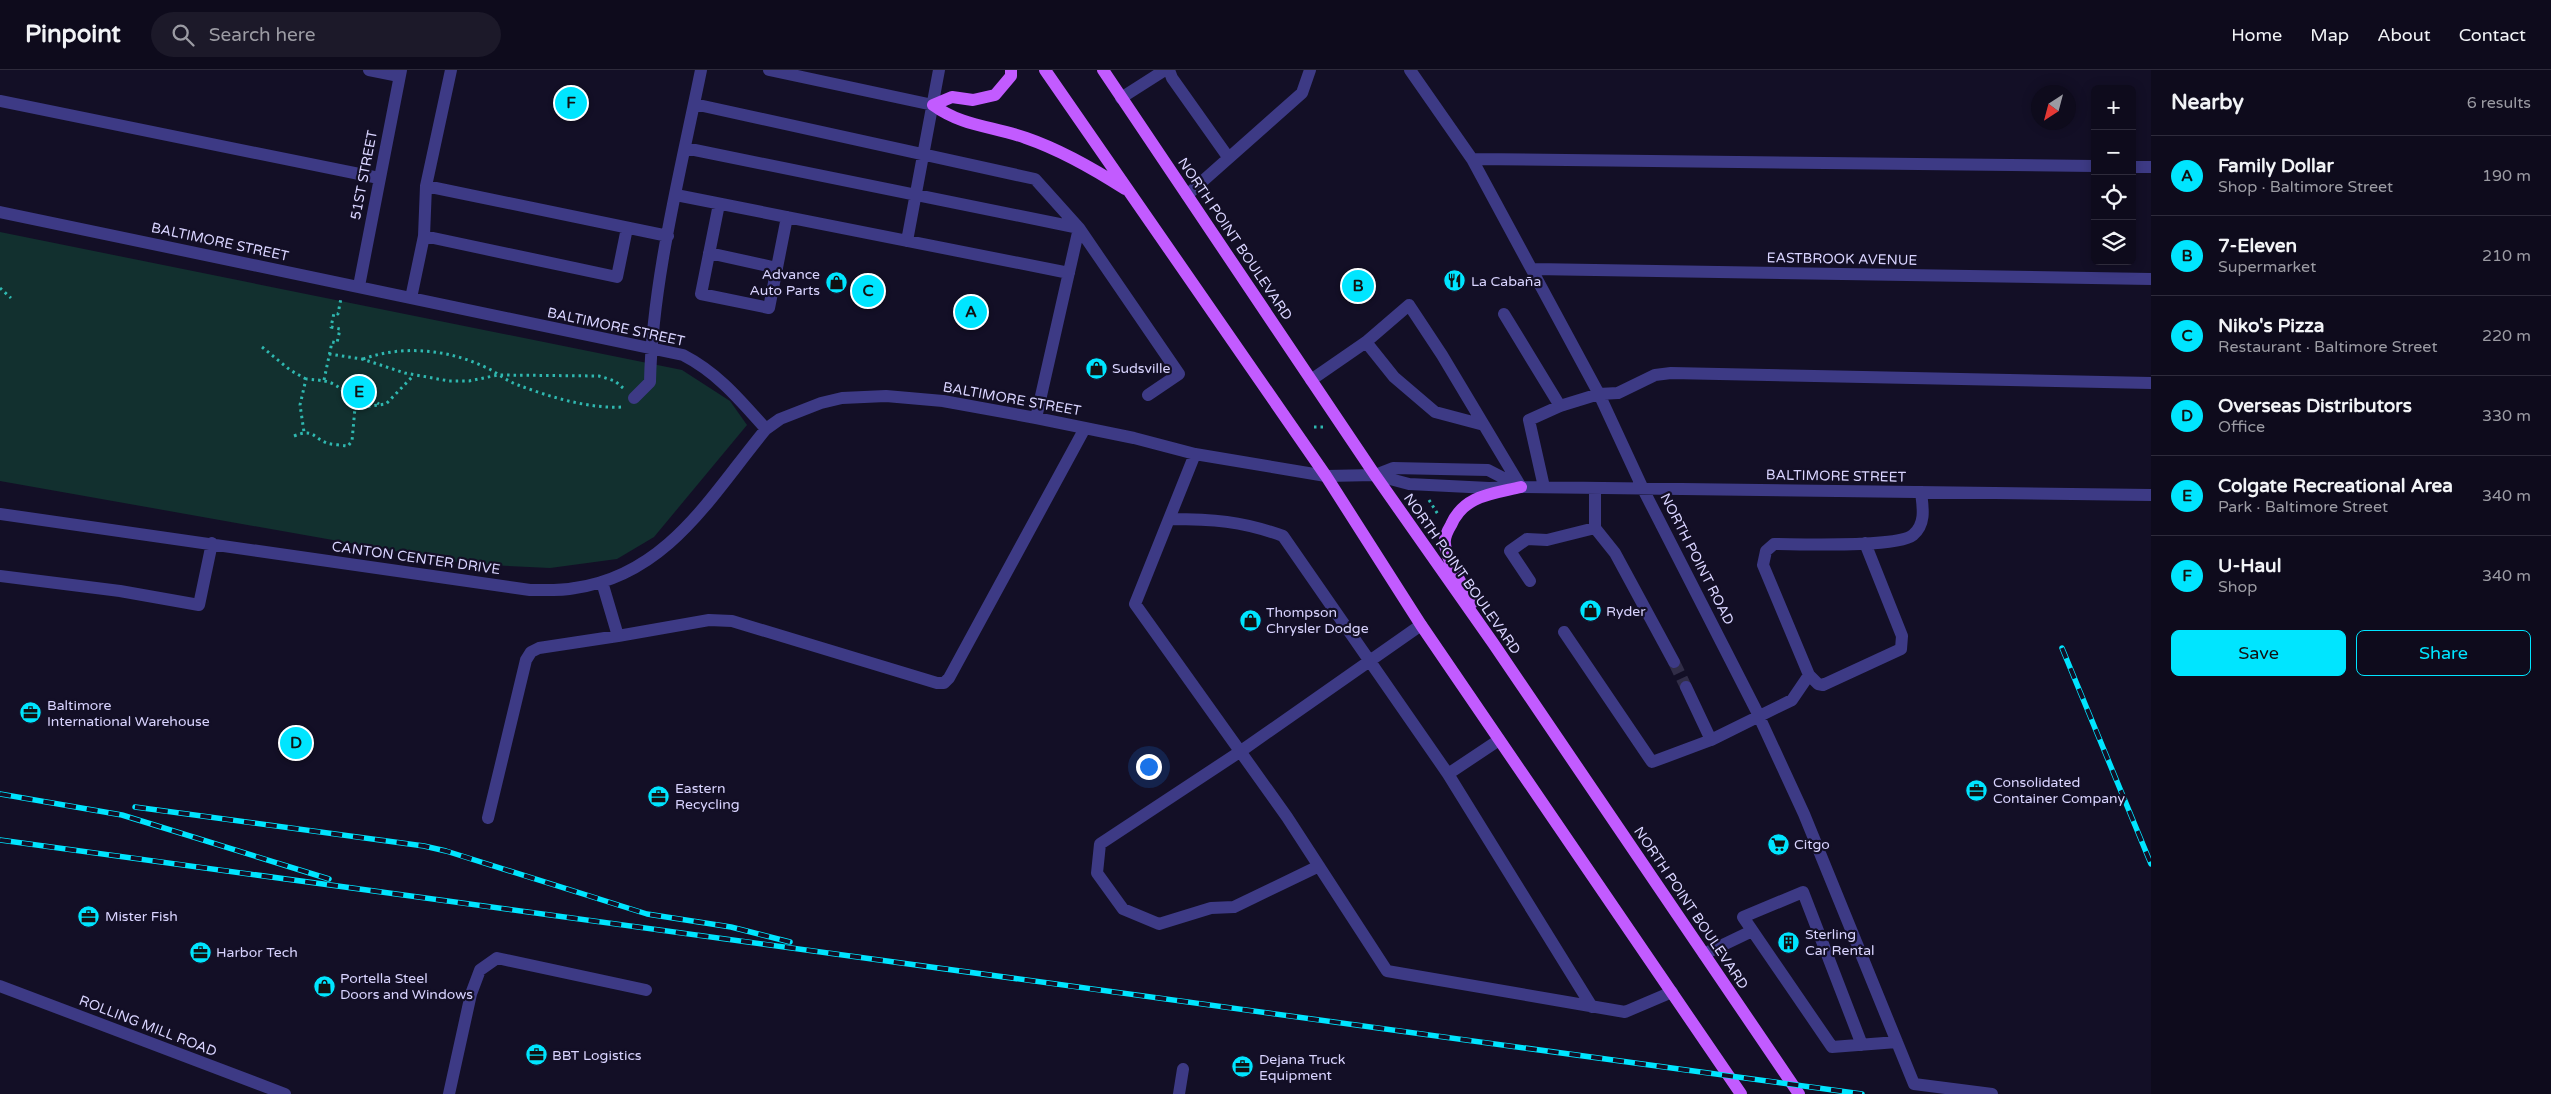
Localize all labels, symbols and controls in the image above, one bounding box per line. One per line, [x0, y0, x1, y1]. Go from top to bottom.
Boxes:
search box [151, 12, 501, 57]
text: Pinpoint [25, 20, 121, 49]
icon: search [169, 21, 197, 49]
text: Search here [209, 24, 316, 46]
text: Home [2231, 24, 2282, 46]
text: Map [2310, 24, 2349, 46]
text: About [2377, 24, 2431, 46]
text: Contact [2459, 24, 2526, 46]
pin: F [555, 84, 587, 122]
north arrow [2031, 85, 2076, 130]
map controls [2091, 85, 2136, 265]
button: + [2091, 85, 2136, 130]
text: Nearby [2171, 90, 2244, 115]
text: 6 results [2467, 93, 2531, 113]
street label: 51ST STREET [347, 128, 381, 221]
button: − [2091, 130, 2136, 175]
street label: NORTH POINT BOULEVARD [1174, 155, 1296, 323]
text: Family Dollar [2218, 155, 2334, 177]
text: A [2181, 166, 2193, 186]
text: 190 m [2482, 166, 2531, 186]
button: locate [2091, 175, 2136, 220]
text: Shop · Baltimore Street [2218, 177, 2393, 197]
street label: BALTIMORE STREET [150, 219, 291, 265]
button: layers [2091, 220, 2136, 265]
text: 7-Eleven [2218, 235, 2297, 257]
text: B [2181, 246, 2193, 266]
text: 210 m [2482, 246, 2531, 266]
street label: EASTBROOK AVENUE [1767, 249, 1918, 269]
text: Supermarket [2218, 257, 2316, 277]
place label: Advance Auto Parts [749, 266, 820, 299]
pin: B [1342, 267, 1374, 305]
restaurant icon: La Cabaña [1443, 269, 1467, 293]
shop icon: Advance Auto Parts [824, 270, 848, 294]
pin: C [852, 272, 884, 310]
place label: La Cabaña [1471, 273, 1541, 290]
pin: A [955, 293, 987, 331]
street label: BALTIMORE STREET [546, 304, 687, 350]
text: Niko's Pizza [2218, 315, 2325, 337]
text: C [2181, 326, 2193, 346]
text: 220 m [2482, 326, 2531, 346]
text: Restaurant · Baltimore Street [2218, 337, 2438, 357]
shop icon: Sudsville [1084, 356, 1108, 380]
place label: Sudsville [1112, 360, 1170, 377]
pin: E [343, 373, 375, 411]
street label: BALTIMORE STREET [942, 378, 1083, 420]
text: Overseas Distributors [2218, 395, 2412, 417]
text: D [2181, 406, 2193, 426]
text: 330 m [2482, 406, 2531, 426]
text: Office [2218, 417, 2265, 437]
street label: BALTIMORE STREET [1766, 466, 1907, 486]
text: Colgate Recreational Area [2218, 475, 2453, 497]
text: E [2182, 486, 2192, 506]
text: 340 m [2482, 486, 2531, 506]
street label: NORTH POINT BOULEVARD [1400, 490, 1524, 658]
street label: NORTH POINT ROAD [1656, 490, 1738, 628]
text: Park · Baltimore Street [2218, 497, 2388, 517]
street label: CANTON CENTER DRIVE [331, 538, 501, 578]
text: U-Haul [2218, 555, 2281, 577]
text: F [2182, 566, 2192, 586]
text: 340 m [2482, 566, 2531, 586]
text: Shop [2218, 577, 2257, 597]
shop icon: Ryder [1578, 599, 1602, 623]
place label: Ryder [1606, 603, 1646, 620]
place label: Thompson Chrysler Dodge [1266, 604, 1369, 637]
shop icon: Thompson Chrysler Dodge [1238, 608, 1262, 632]
button: Save [2171, 630, 2346, 676]
button: Share [2356, 630, 2531, 676]
place label: Baltimore International Warehouse [47, 697, 210, 730]
office icon: Baltimore International Warehouse [19, 701, 43, 725]
pin: D [280, 724, 312, 762]
your location [1136, 754, 1162, 780]
place label: Consolidated Container Company [1993, 774, 2126, 807]
office icon: Consolidated Container Company [1965, 778, 1989, 802]
place label: Eastern Recycling [675, 780, 740, 813]
office icon: Eastern Recycling [647, 784, 671, 808]
street label: NORTH POINT BOULEVARD [1630, 824, 1752, 992]
supermarket icon: Citgo [1766, 832, 1790, 856]
place label: Citgo [1794, 836, 1830, 853]
office icon: Mister Fish [77, 904, 101, 928]
place label: Mister Fish [105, 908, 178, 925]
place label: Sterling Car Rental [1805, 926, 1875, 959]
building icon: Sterling Car Rental [1777, 930, 1801, 954]
office icon: Harbor Tech [188, 940, 212, 964]
place label: Harbor Tech [216, 944, 298, 961]
place label: Portella Steel Doors and Windows [340, 970, 473, 1003]
shop icon: Portella Steel Doors and Windows [312, 974, 336, 998]
street label: ROLLING MILL ROAD [77, 992, 219, 1060]
office icon: BBT Logistics [524, 1043, 548, 1067]
place label: BBT Logistics [552, 1047, 642, 1064]
place label: Dejana Truck Equipment [1259, 1051, 1346, 1084]
office icon: Dejana Truck Equipment [1231, 1055, 1255, 1079]

